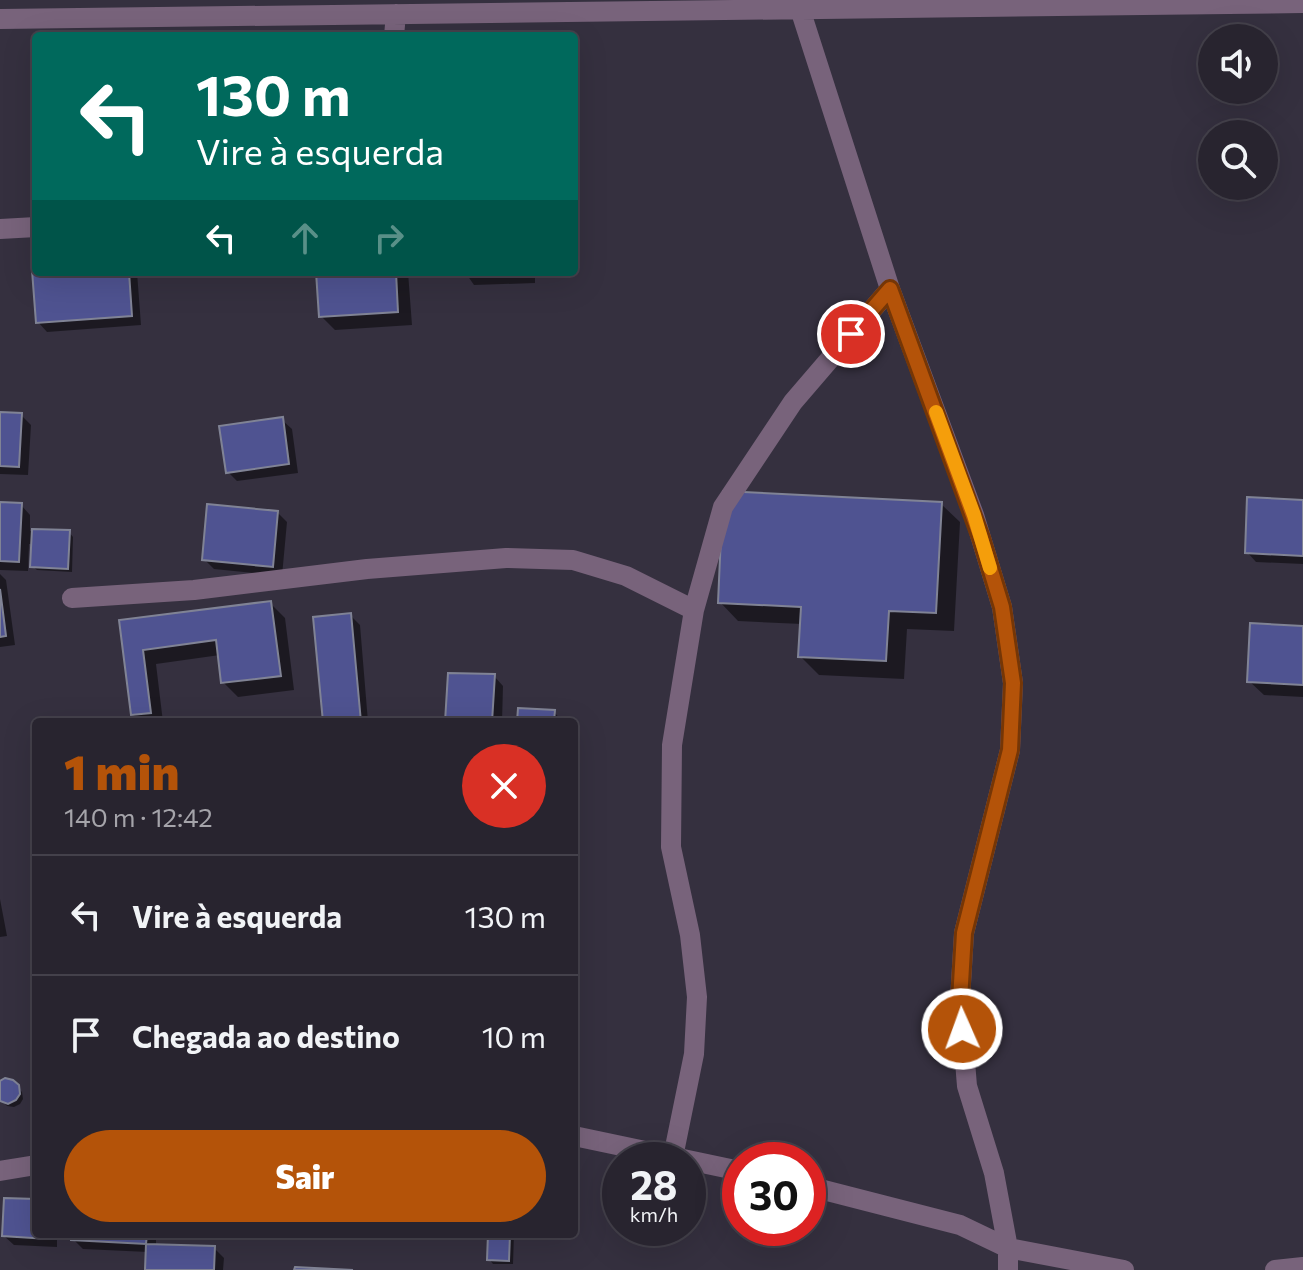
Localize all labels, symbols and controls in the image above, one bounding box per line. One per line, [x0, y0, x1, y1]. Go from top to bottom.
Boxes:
map controls [1198, 24, 1278, 200]
button: sound [1198, 24, 1278, 104]
text: 130 m [196, 59, 351, 128]
icon: left [64, 64, 168, 168]
button: search [1198, 120, 1278, 200]
text: Vire à esquerda [196, 128, 444, 172]
icon: left [199, 216, 243, 260]
icon: ahead [283, 216, 327, 260]
icon: right [367, 216, 411, 260]
pin [817, 300, 885, 368]
icon: arrive [829, 312, 873, 356]
text: 1 min [64, 741, 179, 800]
button: close [462, 744, 546, 828]
text: 140 m · 12:42 [64, 801, 213, 832]
icon: left [64, 893, 108, 937]
text: Vire à esquerda [132, 897, 342, 934]
text: 130 m [465, 897, 546, 934]
position arrow [920, 987, 1004, 1071]
icon: arrive [64, 1013, 108, 1057]
text: Chegada ao destino [132, 1017, 400, 1054]
text: 10 m [482, 1017, 546, 1054]
button: Sair [64, 1130, 546, 1222]
speed limit sign: 30 [722, 1142, 826, 1246]
text: 28 [630, 1159, 678, 1208]
text: km/h [630, 1202, 678, 1226]

